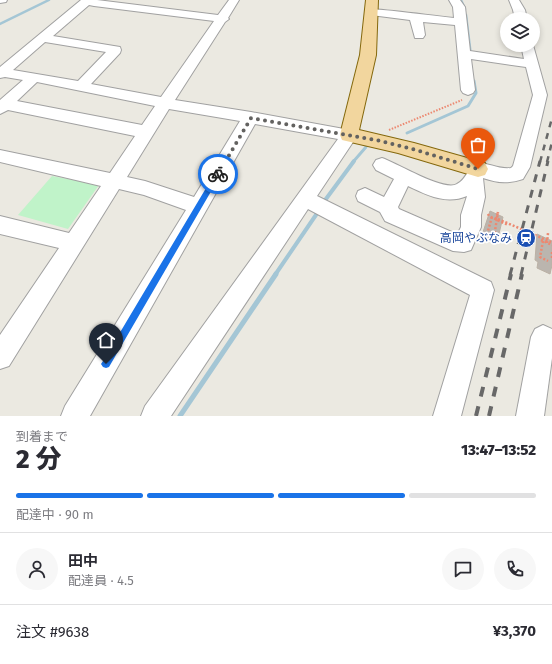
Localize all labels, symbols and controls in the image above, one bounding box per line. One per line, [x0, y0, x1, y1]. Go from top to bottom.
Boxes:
map controls [500, 12, 540, 52]
button: layers [500, 12, 540, 52]
pin [461, 128, 495, 169]
icon: bag [467, 134, 489, 156]
courier [198, 154, 238, 194]
icon: bike [207, 163, 229, 185]
station icon: 高岡やぶなみ [515, 227, 537, 249]
place label: 高岡やぶなみ [440, 231, 512, 245]
pin [89, 323, 123, 364]
icon: home [95, 329, 117, 351]
text: 到着まで [16, 429, 68, 444]
text: 13:47–13:52 [461, 441, 536, 459]
text: 2 分 [16, 444, 62, 475]
text: 配達中 · 90 m [16, 507, 94, 522]
button: person [16, 548, 58, 590]
button: chat [442, 548, 484, 590]
button: phone [494, 548, 536, 590]
text: 田中 [68, 552, 98, 570]
text: 配達員 · 4.5 [68, 573, 134, 588]
text: ¥3,370 [493, 622, 536, 640]
text: 注文 #9638 [16, 623, 89, 641]

